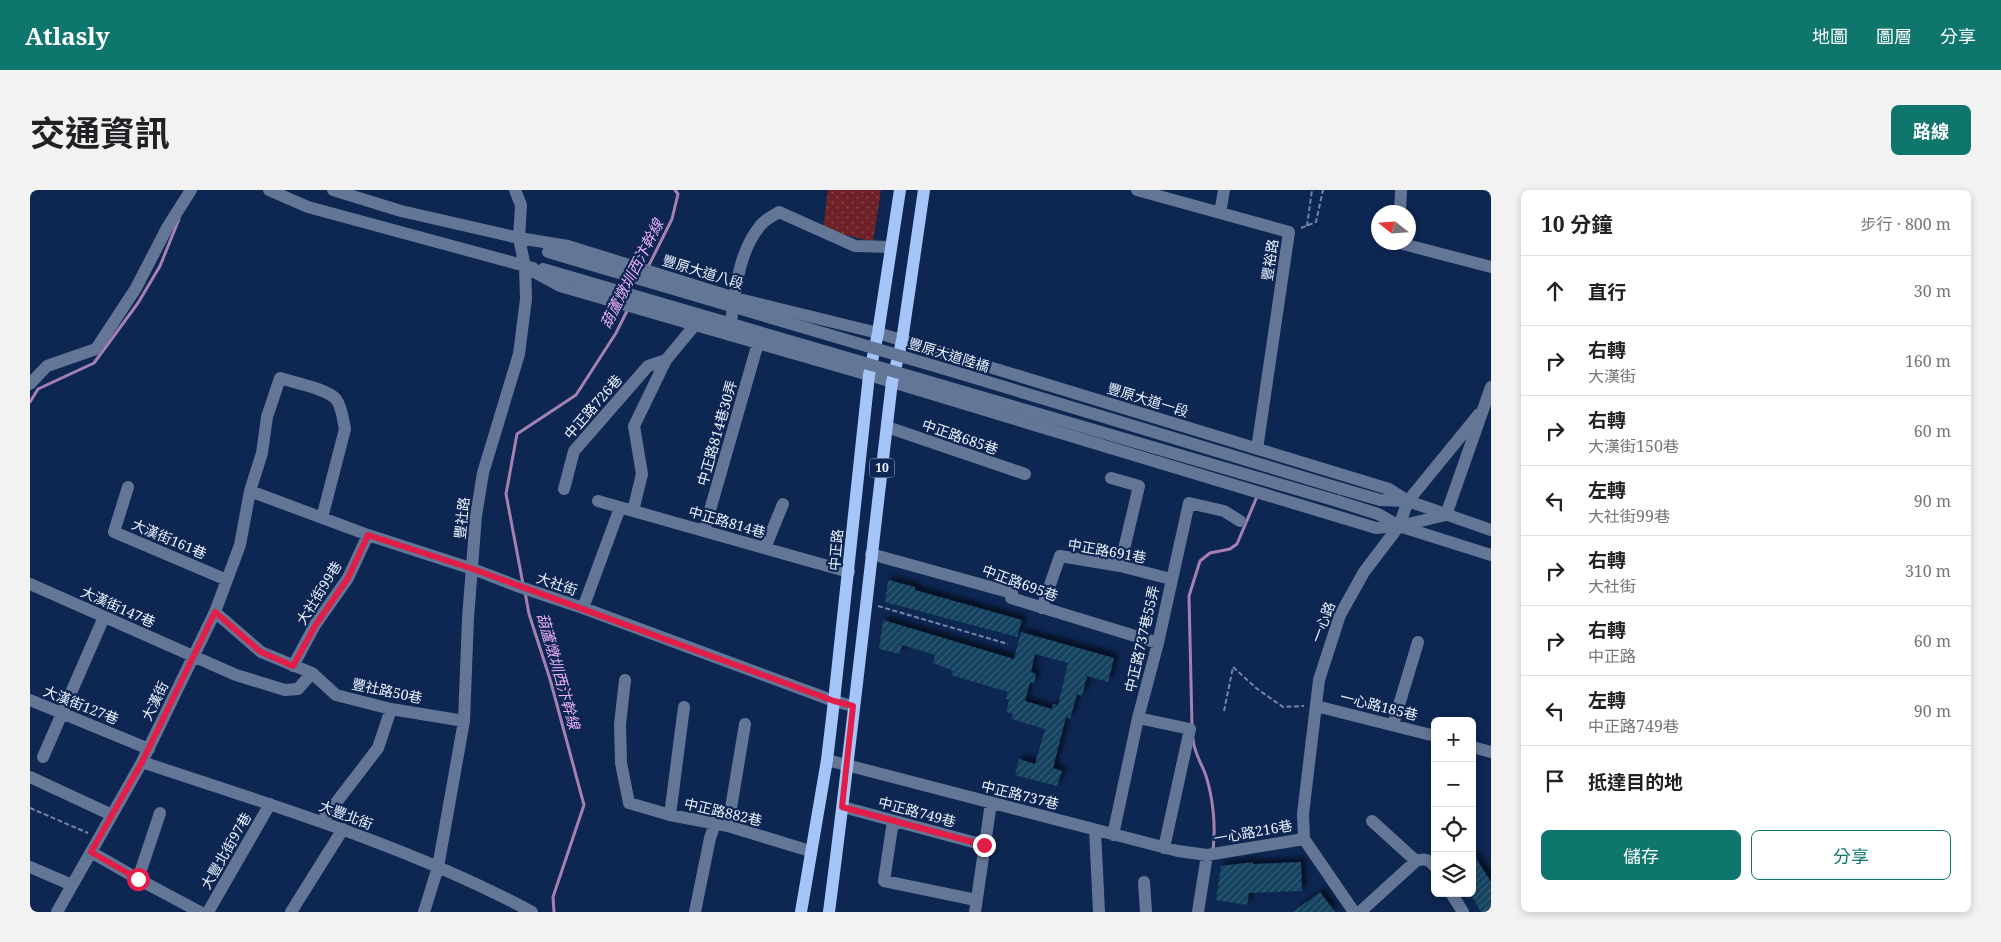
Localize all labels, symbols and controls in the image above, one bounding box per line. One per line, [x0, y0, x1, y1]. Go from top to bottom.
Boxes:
text: Atlasly [25, 19, 110, 52]
text: 地圖 [1812, 24, 1848, 48]
text: 圖層 [1876, 24, 1912, 48]
text: 分享 [1940, 24, 1976, 48]
button: 路線 [1891, 105, 1971, 155]
text: 交通資訊 [30, 109, 170, 156]
north arrow [1371, 205, 1416, 250]
text: 10 分鐘 [1541, 210, 1612, 238]
text: 步行 · 800 m [1861, 213, 1951, 235]
water label: 葫蘆燉圳西汴幹線 [595, 214, 668, 332]
street label: 豐裕路 [1257, 238, 1282, 282]
street label: 豐原大道八段 [660, 250, 746, 293]
icon: ahead [1541, 277, 1569, 305]
text: 直行 [1588, 279, 1626, 305]
text: 30 m [1914, 280, 1951, 302]
street label: 豐原大道陸橋 [906, 333, 992, 376]
text: 右轉 [1588, 337, 1626, 363]
icon: right [1541, 347, 1569, 375]
text: 160 m [1905, 350, 1951, 372]
text: 大漢街 [1588, 365, 1636, 387]
street label: 中正路726巷 [559, 370, 626, 443]
street label: 中正路814巷30弄 [692, 378, 741, 488]
street label: 豐原大道一段 [1105, 378, 1191, 421]
text: 右轉 [1588, 407, 1626, 433]
street label: 中正路685巷 [919, 415, 1001, 458]
icon: right [1541, 417, 1569, 445]
text: 60 m [1914, 420, 1951, 442]
text: 大漢街150巷 [1588, 435, 1679, 457]
road number: 10 [870, 458, 894, 478]
text: 左轉 [1588, 477, 1626, 503]
icon: left [1541, 487, 1569, 515]
text: 90 m [1914, 490, 1951, 512]
street label: 豐社路 [450, 496, 473, 540]
street label: 中正路814巷 [686, 501, 768, 542]
text: 大社街99巷 [1588, 505, 1670, 527]
street label: 大漢街161巷 [129, 514, 209, 563]
street label: 中正路 [824, 528, 847, 572]
street label: 中正路691巷 [1066, 534, 1148, 567]
text: 右轉 [1588, 547, 1626, 573]
street label: 大社街99巷 [292, 557, 346, 628]
icon: right [1541, 557, 1569, 585]
street label: 中正路695巷 [980, 560, 1061, 605]
text: 310 m [1905, 560, 1951, 582]
street label: 大社街 [534, 568, 580, 599]
text: 大社街 [1588, 575, 1636, 597]
street label: 大漢街147巷 [78, 582, 158, 631]
street label: 中正路737巷55弄 [1120, 584, 1163, 694]
street label: 一心路 [1306, 599, 1339, 645]
water label: 葫蘆燉圳西汴幹線 [533, 610, 586, 733]
text: 右轉 [1588, 617, 1626, 643]
icon: right [1541, 627, 1569, 655]
text: 60 m [1914, 630, 1951, 652]
text: 中正路 [1588, 645, 1636, 667]
street label: 豐社路50巷 [350, 674, 424, 707]
street label: 大漢街 [137, 678, 172, 724]
street label: 大漢街127巷 [41, 681, 122, 728]
street label: 一心路185巷 [1338, 687, 1420, 724]
text: 左轉 [1588, 687, 1626, 713]
icon: left [1541, 697, 1569, 725]
text: 90 m [1914, 700, 1951, 722]
text: 中正路749巷 [1588, 715, 1679, 737]
map controls [1431, 717, 1476, 897]
button: + [1431, 717, 1476, 762]
button: − [1431, 762, 1476, 807]
icon: arrive [1541, 767, 1569, 795]
text: 抵達目的地 [1588, 769, 1683, 795]
street label: 中正路737巷 [979, 776, 1061, 813]
street label: 中正路749巷 [876, 792, 958, 831]
street label: 中正路882巷 [682, 793, 764, 830]
street label: 大豐北街 [317, 796, 376, 833]
button: locate [1431, 807, 1476, 852]
street label: 大豐北街97巷 [196, 809, 255, 893]
street label: 一心路216巷 [1212, 815, 1294, 848]
button: 儲存 [1541, 830, 1741, 880]
button: 分享 [1751, 830, 1951, 880]
route end [973, 834, 996, 857]
button: layers [1431, 852, 1476, 897]
route start [127, 868, 150, 891]

